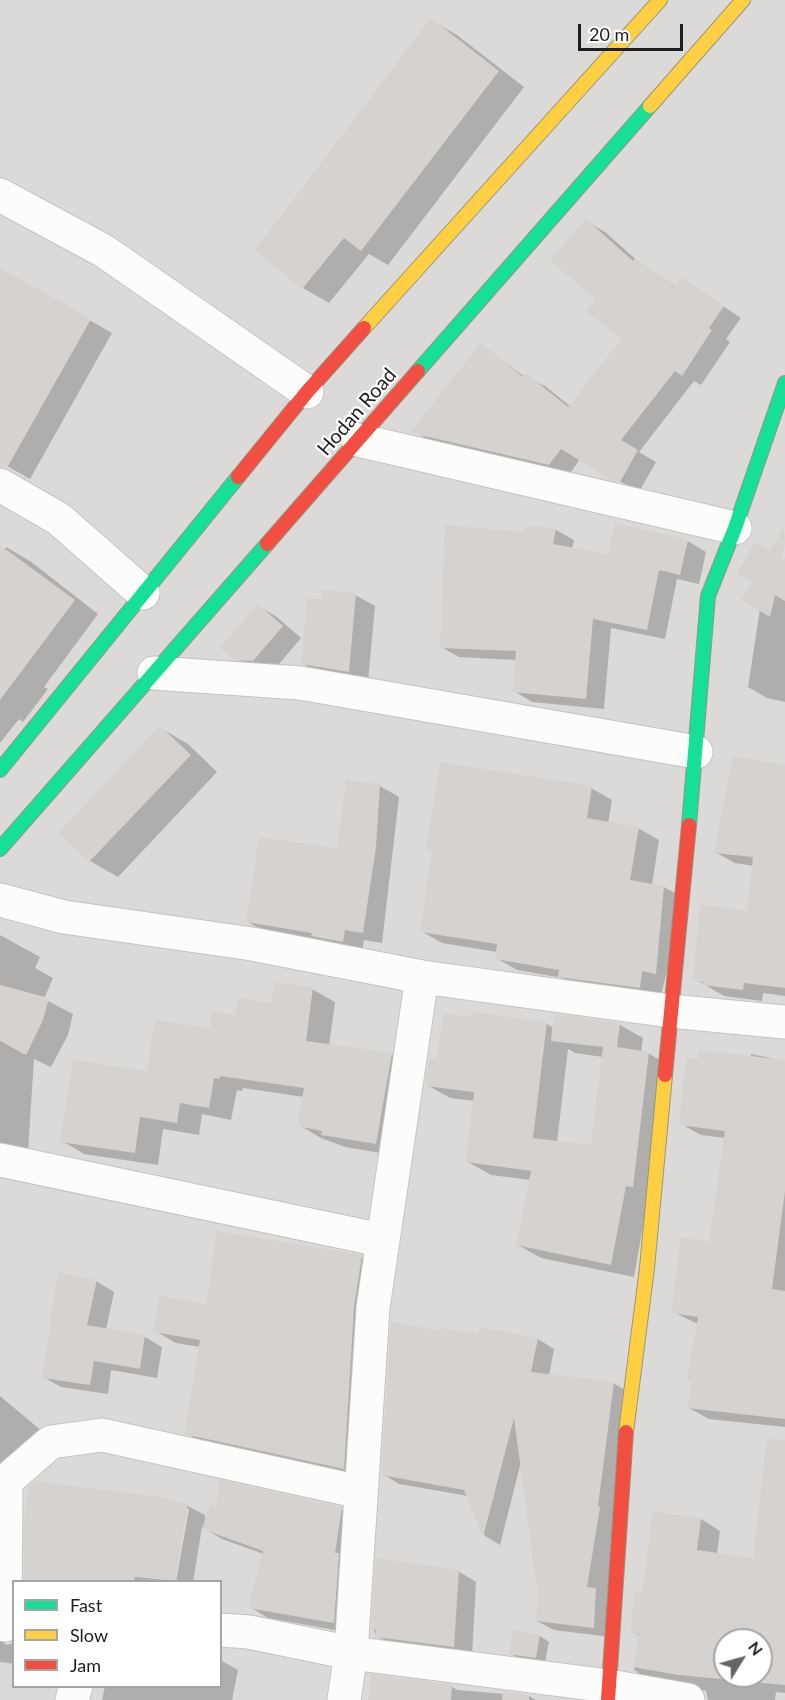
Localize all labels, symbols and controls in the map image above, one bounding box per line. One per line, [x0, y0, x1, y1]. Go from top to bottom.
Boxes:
scale bar [581, 12, 686, 50]
text: 20 m [589, 23, 629, 45]
street label: Hodan Road [312, 363, 402, 461]
legend [12, 1580, 222, 1688]
text: Fast [70, 1594, 102, 1616]
text: Slow [70, 1624, 108, 1646]
north arrow [713, 1628, 773, 1688]
text: N [745, 1637, 767, 1659]
text: Jam [70, 1654, 101, 1676]

